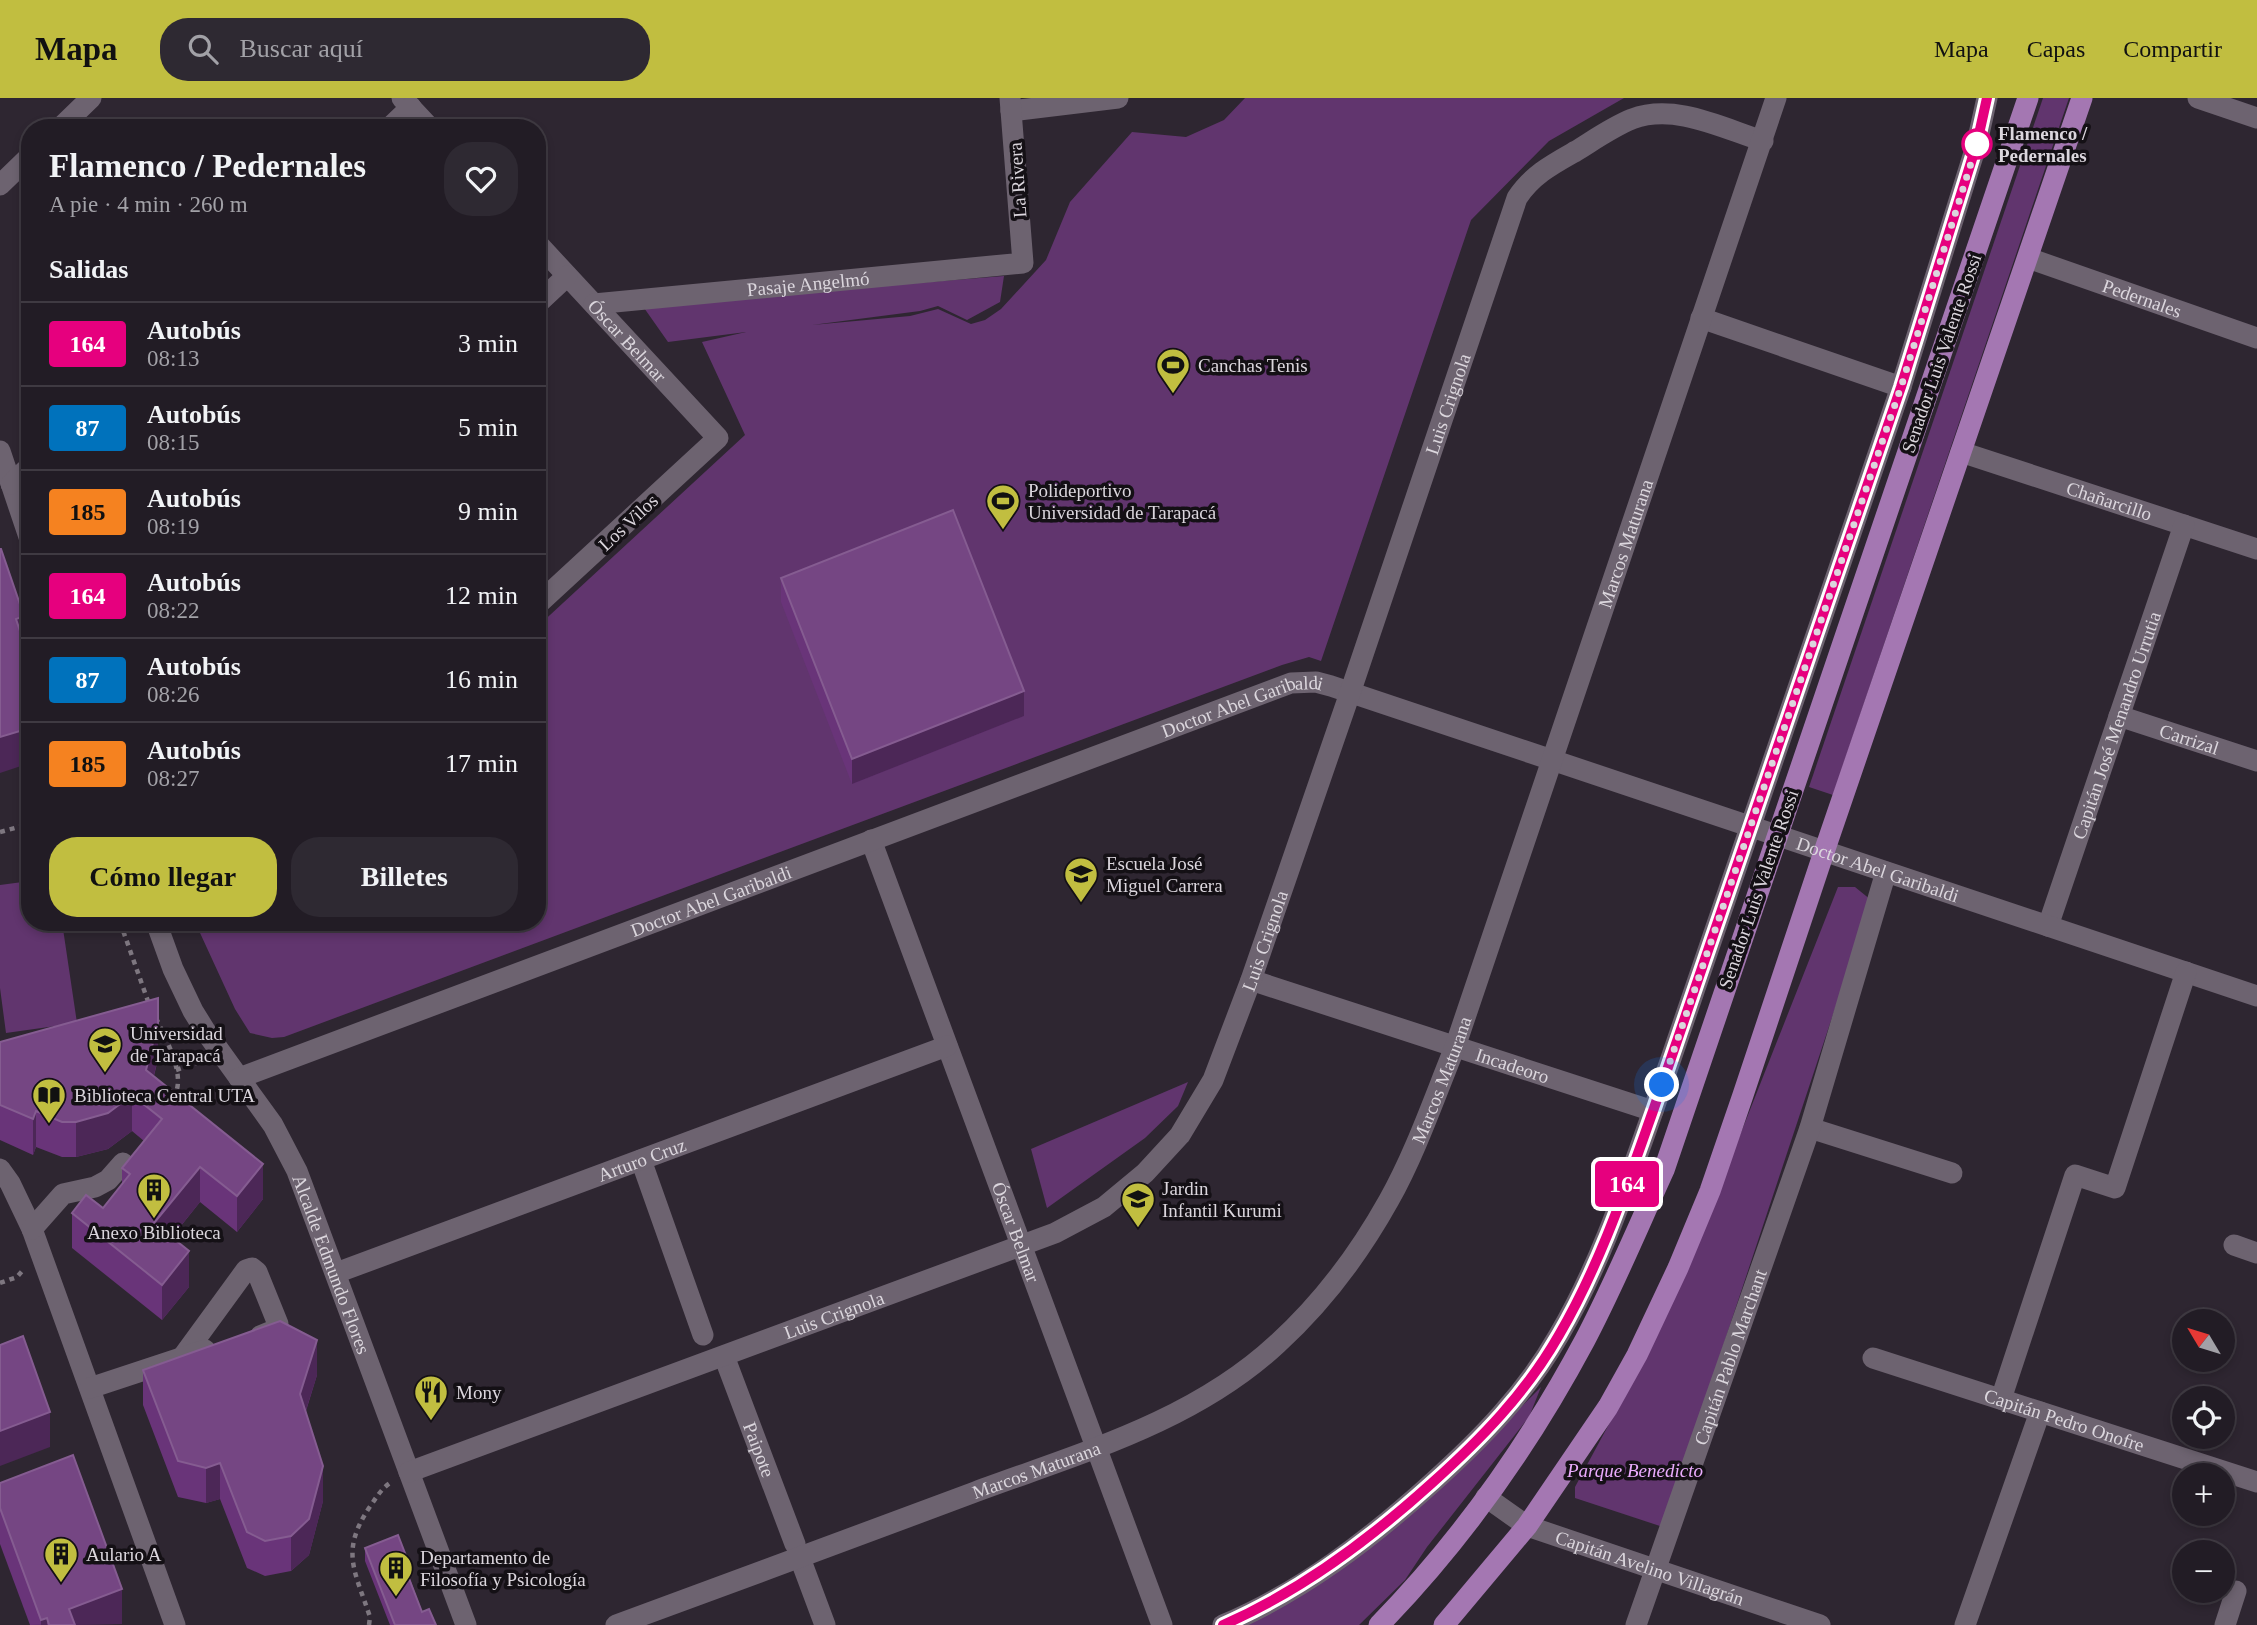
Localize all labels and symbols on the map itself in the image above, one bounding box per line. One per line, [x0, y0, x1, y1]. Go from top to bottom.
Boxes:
place label: Flamenco / Pedernales [1998, 123, 2088, 166]
marker: Flamenco / Pedernales [1962, 129, 1992, 159]
street label: La Rivera [1004, 141, 1031, 218]
street label: Senador Luis Valente Rossi [1897, 251, 1985, 455]
street label: Pasaje Angelmó [746, 268, 870, 300]
street label: Pedernales [2100, 275, 2184, 322]
street label: Óscar Belmar [584, 295, 671, 387]
sports icon: Canchas Tenis [1154, 346, 1192, 395]
street label: Luis Crignola [1421, 350, 1475, 457]
place label: Canchas Tenis [1198, 355, 1308, 376]
street label: Marcos Maturana [1594, 476, 1657, 611]
street label: Chañarcillo [2064, 477, 2154, 525]
place label: Polideportivo Universidad de Tarapacá [1028, 480, 1217, 523]
sports icon: Polideportivo Universidad de Tarapacá [984, 482, 1022, 531]
street label: Los Vilos [595, 490, 662, 555]
street label: Capitán José Menandro Urrutia [2068, 608, 2165, 842]
street label: Doctor Abel Garibaldi [1159, 672, 1326, 742]
street label: Carrizal [2157, 720, 2222, 759]
street label: Senador Luis Valente Rossi [1714, 787, 1802, 991]
street label: Doctor Abel Garibaldi [1794, 833, 1962, 907]
place label: Escuela José Miguel Carrera [1106, 853, 1223, 896]
school or university icon: Escuela José Miguel Carrera [1062, 855, 1100, 904]
street label: Doctor Abel Garibaldi [628, 862, 794, 941]
street label: Luis Crignola [1238, 887, 1292, 994]
street label: Marcos Maturana [1408, 1013, 1476, 1147]
place label: Universidad de Tarapacá [130, 1023, 223, 1066]
school or university icon: Universidad de Tarapacá [86, 1025, 124, 1074]
street label: Incadeoro [1473, 1044, 1552, 1087]
your location [1644, 1067, 1679, 1102]
library icon: Biblioteca Central UTA [30, 1076, 68, 1125]
place label: Biblioteca Central UTA [74, 1085, 255, 1106]
street label: Arturo Cruz [595, 1134, 689, 1186]
line badge: 164 [1587, 1161, 1667, 1207]
building icon: Anexo Biblioteca [135, 1171, 173, 1220]
street label: Alcalde Edmundo Flores [288, 1172, 374, 1357]
place label: Jardin Infantil Kurumi [1162, 1178, 1282, 1221]
street label: Óscar Belmar [988, 1179, 1044, 1286]
school or university icon: Jardin Infantil Kurumi [1119, 1180, 1157, 1229]
place label: Anexo Biblioteca [87, 1222, 221, 1243]
street label: Capitán Pablo Marchant [1690, 1266, 1771, 1448]
street label: Luis Crignola [781, 1287, 887, 1343]
north arrow [2172, 1309, 2235, 1372]
restaurant icon: Mony [412, 1373, 450, 1422]
place label: Mony [456, 1382, 502, 1403]
street label: Capitán Pedro Onofre [1982, 1385, 2147, 1456]
street label: Paipote [739, 1419, 779, 1480]
street label: Marcos Maturana [969, 1437, 1104, 1503]
park label: Parque Benedicto [1566, 1460, 1703, 1481]
street label: Capitán Avelino Villagrán [1553, 1526, 1747, 1610]
building icon: Aulario A [42, 1535, 80, 1584]
place label: Aulario A [86, 1544, 162, 1565]
place label: Departamento de Filosofía y Psicología [420, 1547, 586, 1590]
building icon: Departamento de Filosofía y Psicología [377, 1549, 415, 1598]

